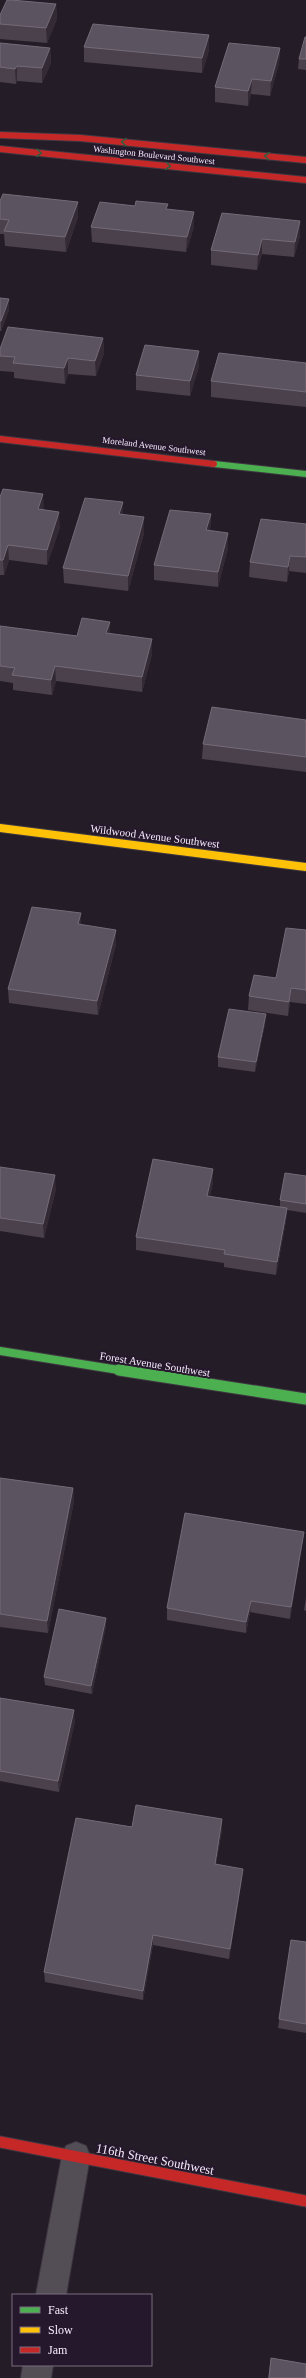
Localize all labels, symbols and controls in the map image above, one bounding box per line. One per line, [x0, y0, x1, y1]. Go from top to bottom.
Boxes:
one-way arrow [121, 137, 127, 146]
street label: Washington Boulevard Southwest [93, 144, 216, 166]
one-way arrow [36, 148, 42, 157]
one-way arrow [264, 152, 270, 161]
one-way arrow [165, 161, 171, 170]
street label: Moreland Avenue Southwest [102, 435, 207, 457]
street label: Wildwood Avenue Southwest [90, 822, 220, 850]
street label: Forest Avenue Southwest [99, 1349, 211, 1379]
street label: 116th Street Southwest [95, 2140, 216, 2178]
legend [12, 2294, 152, 2366]
text: Fast [48, 2303, 69, 2317]
text: Slow [48, 2323, 73, 2337]
text: Jam [48, 2343, 68, 2357]

